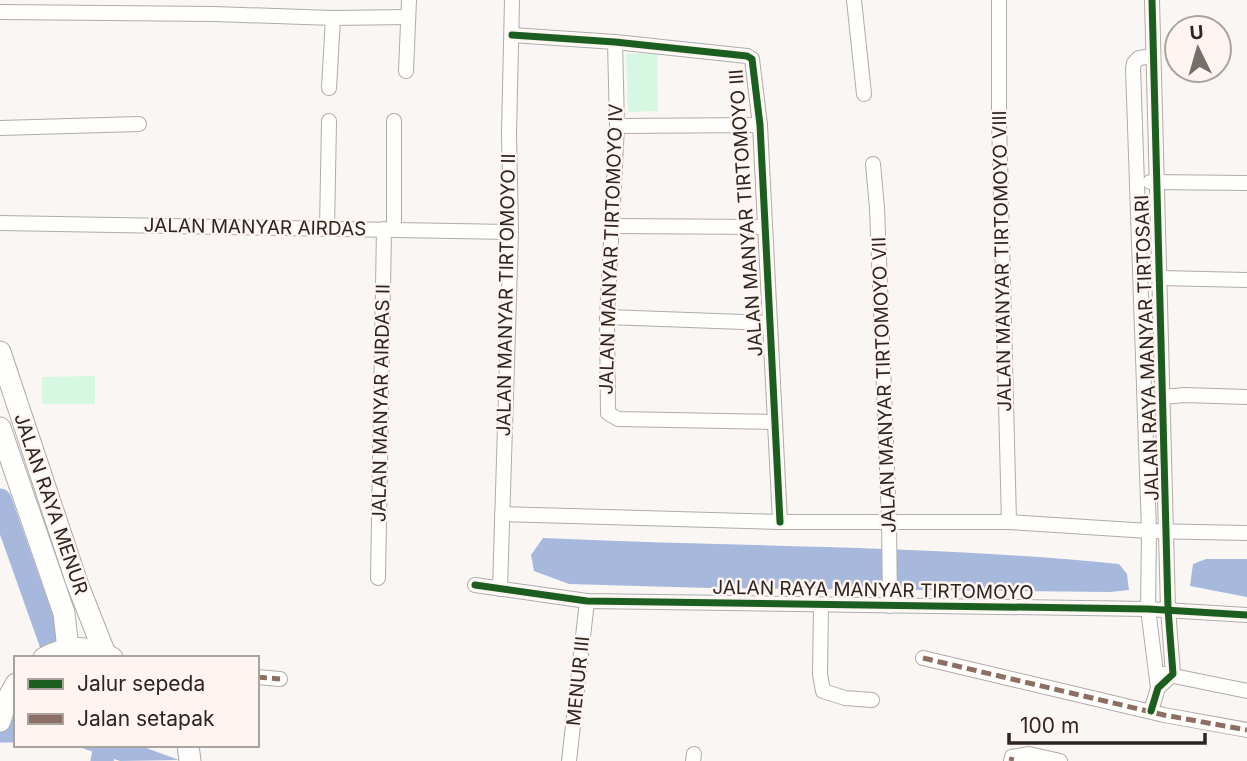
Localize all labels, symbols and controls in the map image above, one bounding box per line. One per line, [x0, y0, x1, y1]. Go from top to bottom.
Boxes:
north arrow [1163, 14, 1233, 84]
text: U [1189, 20, 1204, 45]
street label: JALAN MANYAR TIRTOMOYO III [724, 68, 768, 358]
street label: JALAN MANYAR TIRTOMOYO IV [594, 103, 628, 395]
street label: JALAN MANYAR TIRTOMOYO VIII [988, 110, 1016, 412]
street label: JALAN MANYAR TIRTOMOYO II [492, 153, 520, 437]
street label: JALAN RAYA MANYAR TIRTOSARI [1130, 195, 1164, 501]
street label: JALAN MANYAR AIRDAS [143, 214, 367, 240]
street label: JALAN MANYAR TIRTOMOYO VII [867, 237, 901, 533]
street label: JALAN MANYAR AIRDAS II [367, 284, 395, 522]
street label: JALAN RAYA MENUR [9, 410, 93, 598]
street label: JALAN RAYA MANYAR TIRTOMOYO [712, 576, 1034, 604]
street label: MENUR III [562, 635, 594, 727]
legend [14, 656, 259, 747]
text: Jalur sepeda [77, 671, 205, 696]
scale bar [1009, 702, 1205, 746]
text: Jalan setapak [77, 706, 215, 731]
text: 100 m [1020, 713, 1079, 738]

